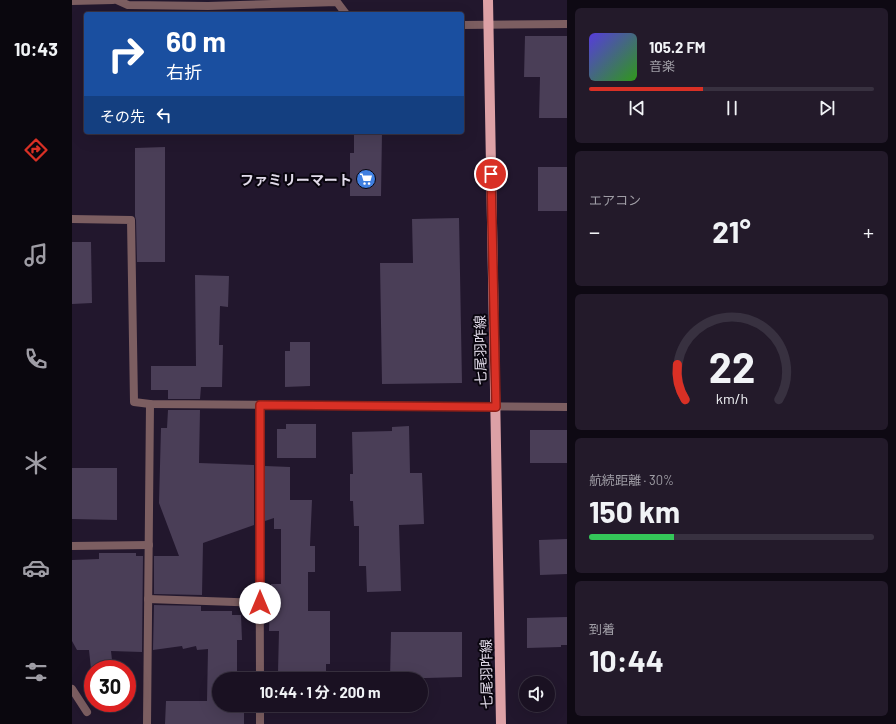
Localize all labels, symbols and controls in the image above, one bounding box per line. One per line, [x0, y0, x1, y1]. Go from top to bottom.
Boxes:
text: 60 m [166, 24, 226, 58]
icon: right [100, 28, 152, 80]
text: 10:43 [14, 38, 58, 60]
text: 105.2 FM [649, 38, 706, 56]
text: 音楽 [649, 58, 675, 74]
text: 右折 [166, 61, 202, 83]
icon: previous [626, 97, 648, 119]
icon: pause [721, 97, 743, 119]
icon: next [816, 97, 838, 119]
icon: left [153, 104, 175, 126]
text: その先 [100, 107, 145, 125]
icon: directions [22, 136, 50, 164]
pin [474, 157, 508, 191]
icon: arrive [480, 163, 502, 185]
supermarket icon: ファミリーマート [355, 168, 377, 190]
place label: ファミリーマート [240, 171, 352, 188]
text: エアコン [589, 192, 641, 208]
text: 21° [712, 213, 751, 249]
text: − [589, 218, 600, 244]
text: + [863, 218, 874, 244]
icon: music [22, 241, 50, 269]
street label: 七尾羽咋線 [471, 315, 489, 385]
text: 22 [708, 341, 755, 391]
icon: phone [22, 345, 50, 373]
text: km/h [715, 390, 748, 407]
icon: climate [22, 449, 50, 477]
text: 航続距離 · 30% [589, 472, 674, 488]
text: 150 km [589, 493, 680, 529]
icon: car [22, 554, 50, 582]
position arrow [239, 582, 281, 624]
text: 到着 [589, 621, 615, 637]
street label: 七尾羽咋線 [477, 639, 495, 709]
text: 10:44 [589, 642, 664, 678]
icon: filters [22, 658, 50, 686]
speed limit sign: 30 [84, 660, 136, 712]
map controls [519, 676, 555, 712]
button: sound [519, 676, 555, 712]
text: 10:44 · 1 分 · 200 m [260, 683, 380, 701]

